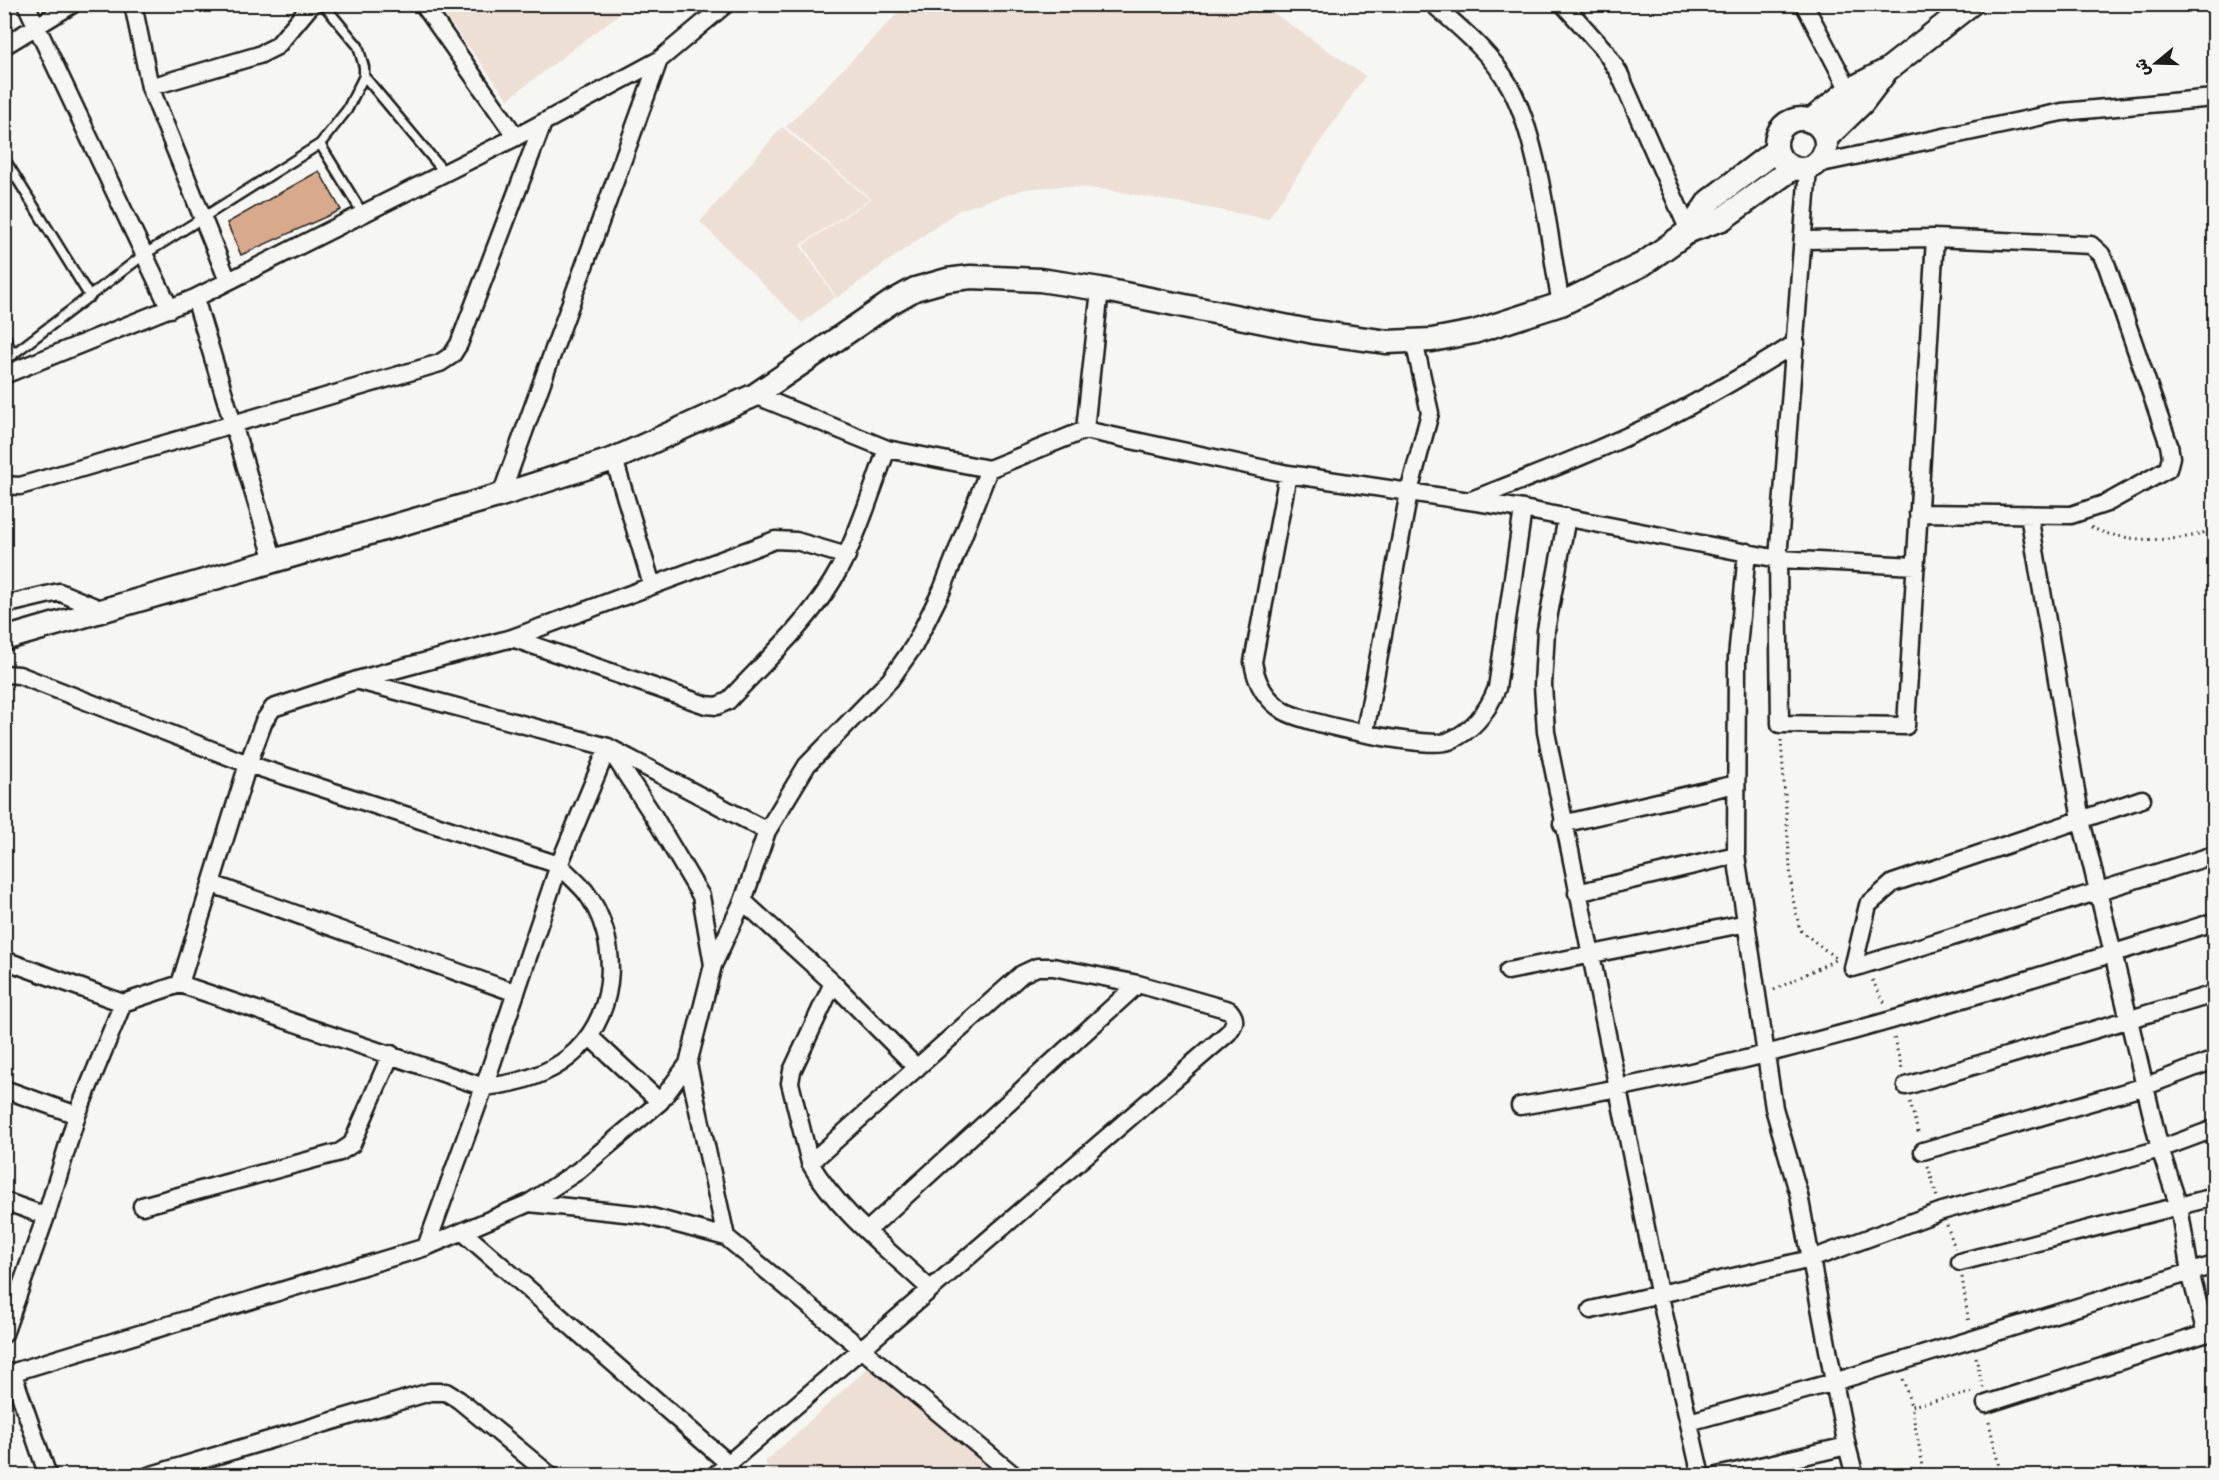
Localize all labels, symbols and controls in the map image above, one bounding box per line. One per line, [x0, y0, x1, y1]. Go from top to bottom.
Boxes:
north arrow [2126, 33, 2186, 93]
text: ش [2129, 56, 2155, 79]

